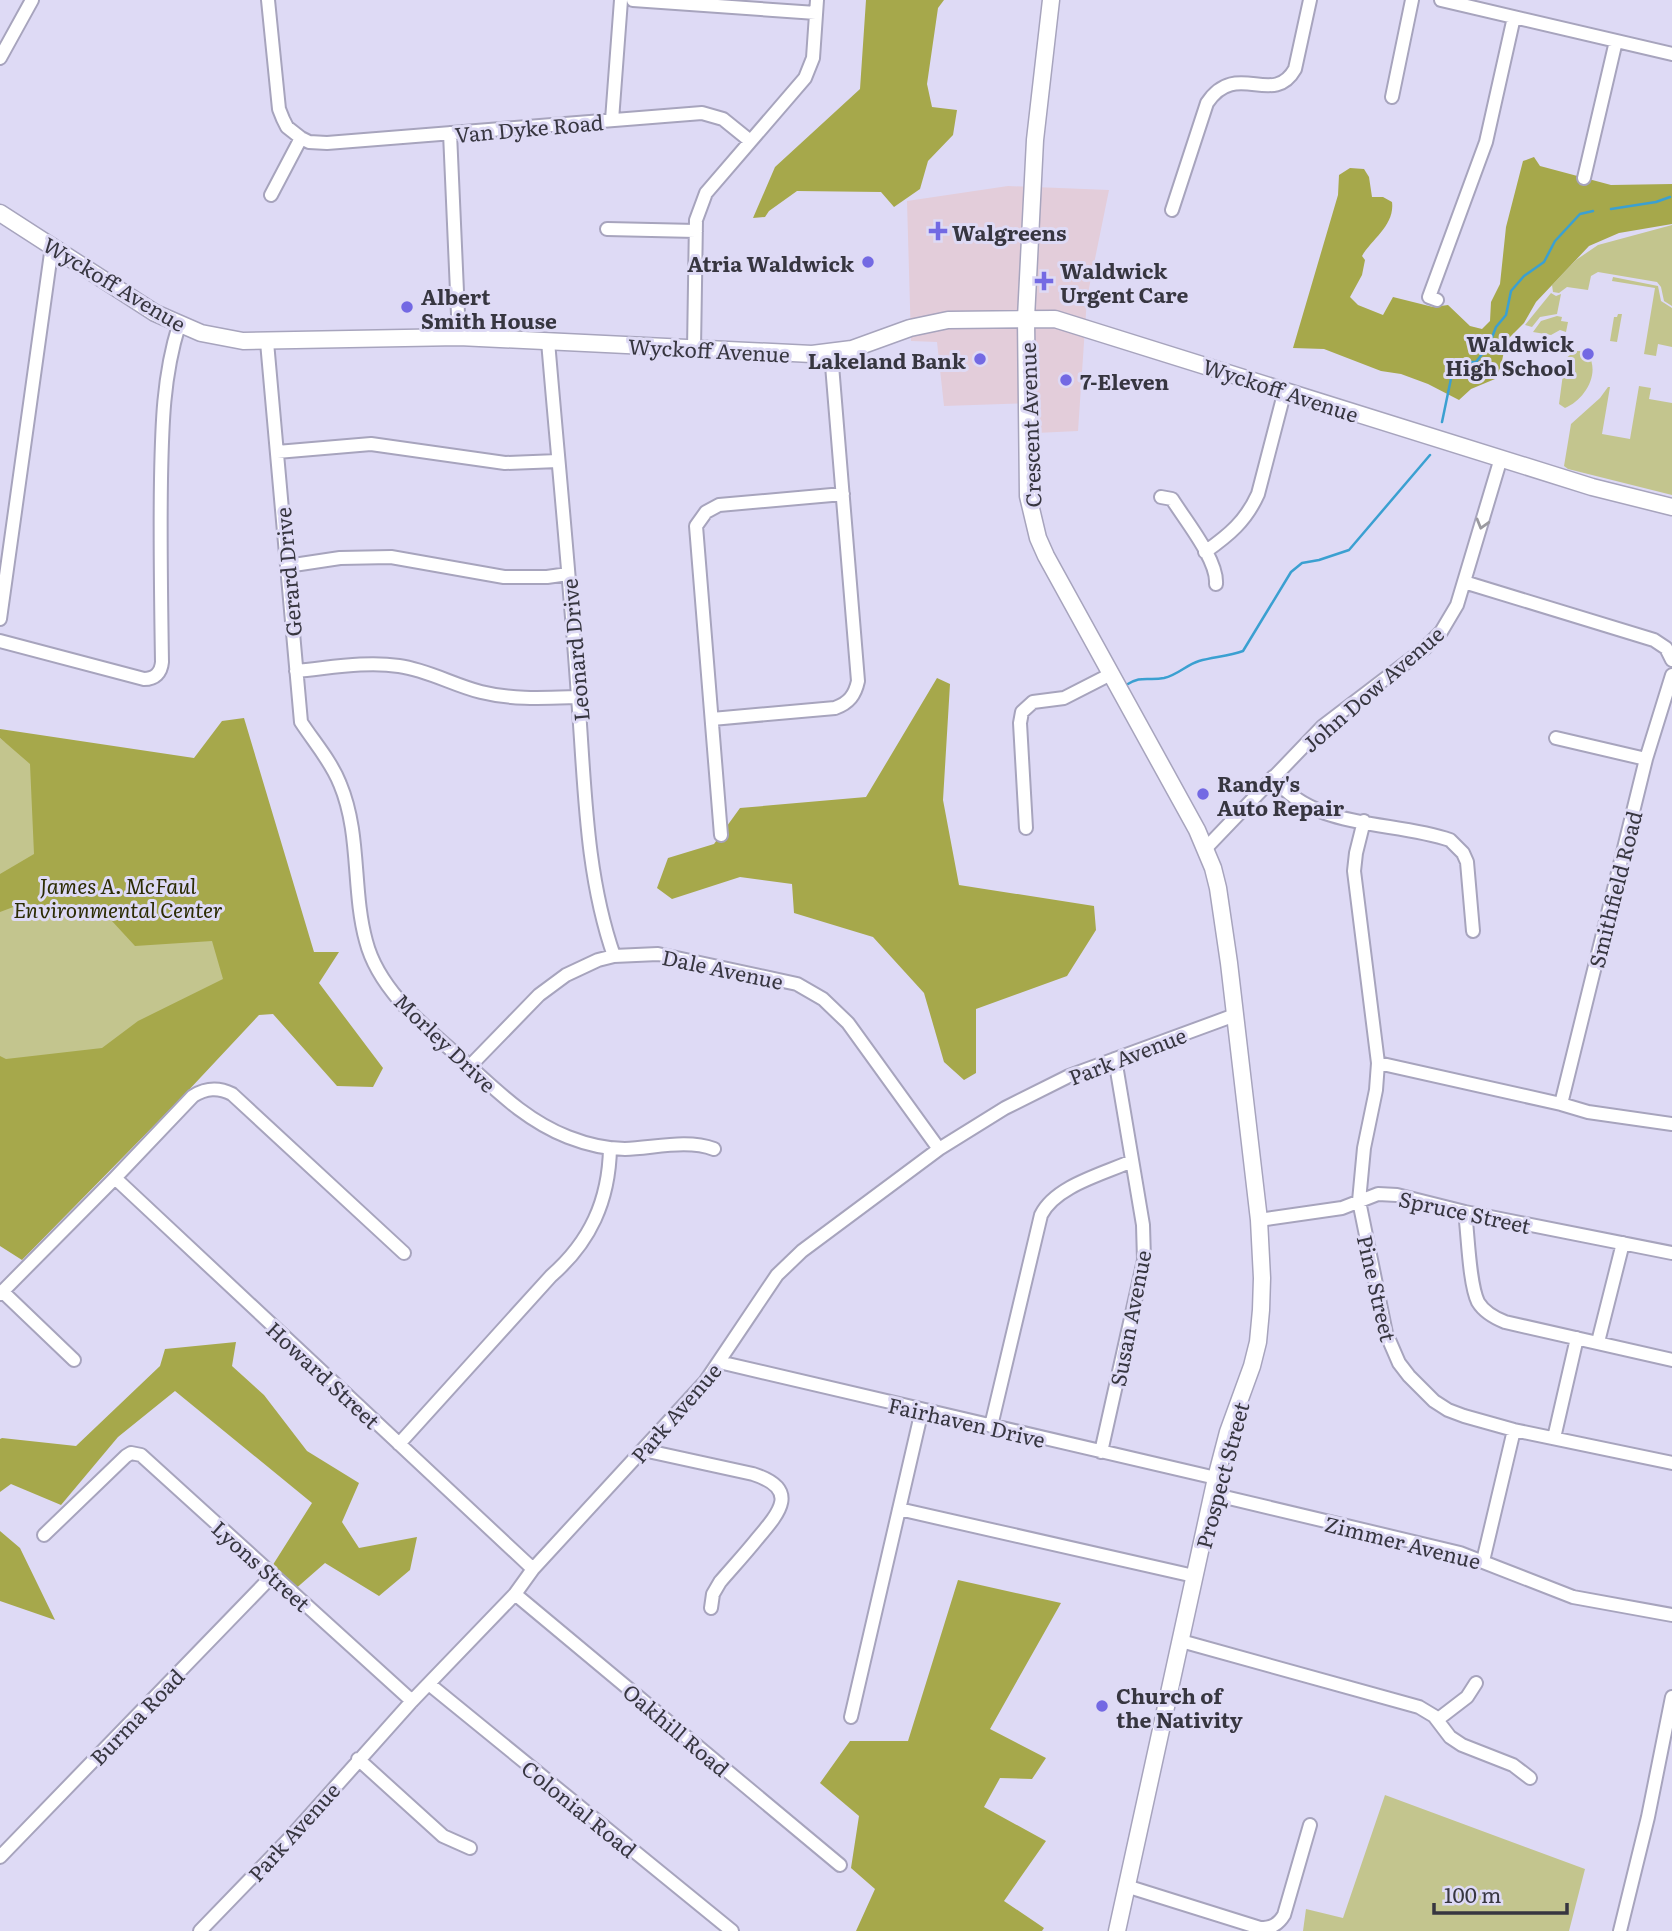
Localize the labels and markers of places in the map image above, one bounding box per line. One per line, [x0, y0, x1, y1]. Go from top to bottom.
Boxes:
place label: Walgreens [952, 216, 1066, 247]
marker: Walgreens [930, 223, 946, 239]
place label: Atria Waldwick [687, 247, 855, 278]
marker: Atria Waldwick [860, 254, 876, 270]
place label: Waldwick Urgent Care [1060, 254, 1188, 309]
marker: Waldwick Urgent Care [1034, 271, 1054, 291]
place label: Albert Smith House [421, 280, 557, 335]
marker: Albert Smith House [399, 299, 415, 315]
place label: Waldwick High School [1445, 327, 1575, 382]
place label: Lakeland Bank [808, 344, 967, 375]
marker: Waldwick High School [1580, 346, 1596, 362]
marker: Lakeland Bank [972, 351, 988, 367]
place label: 7-Eleven [1080, 365, 1169, 396]
marker: 7-Eleven [1058, 372, 1074, 388]
place label: Randy's Auto Repair [1217, 767, 1345, 822]
marker: Randy's Auto Repair [1195, 786, 1211, 802]
place label: Church of the Nativity [1116, 1679, 1243, 1734]
marker: Church of the Nativity [1094, 1698, 1110, 1714]

